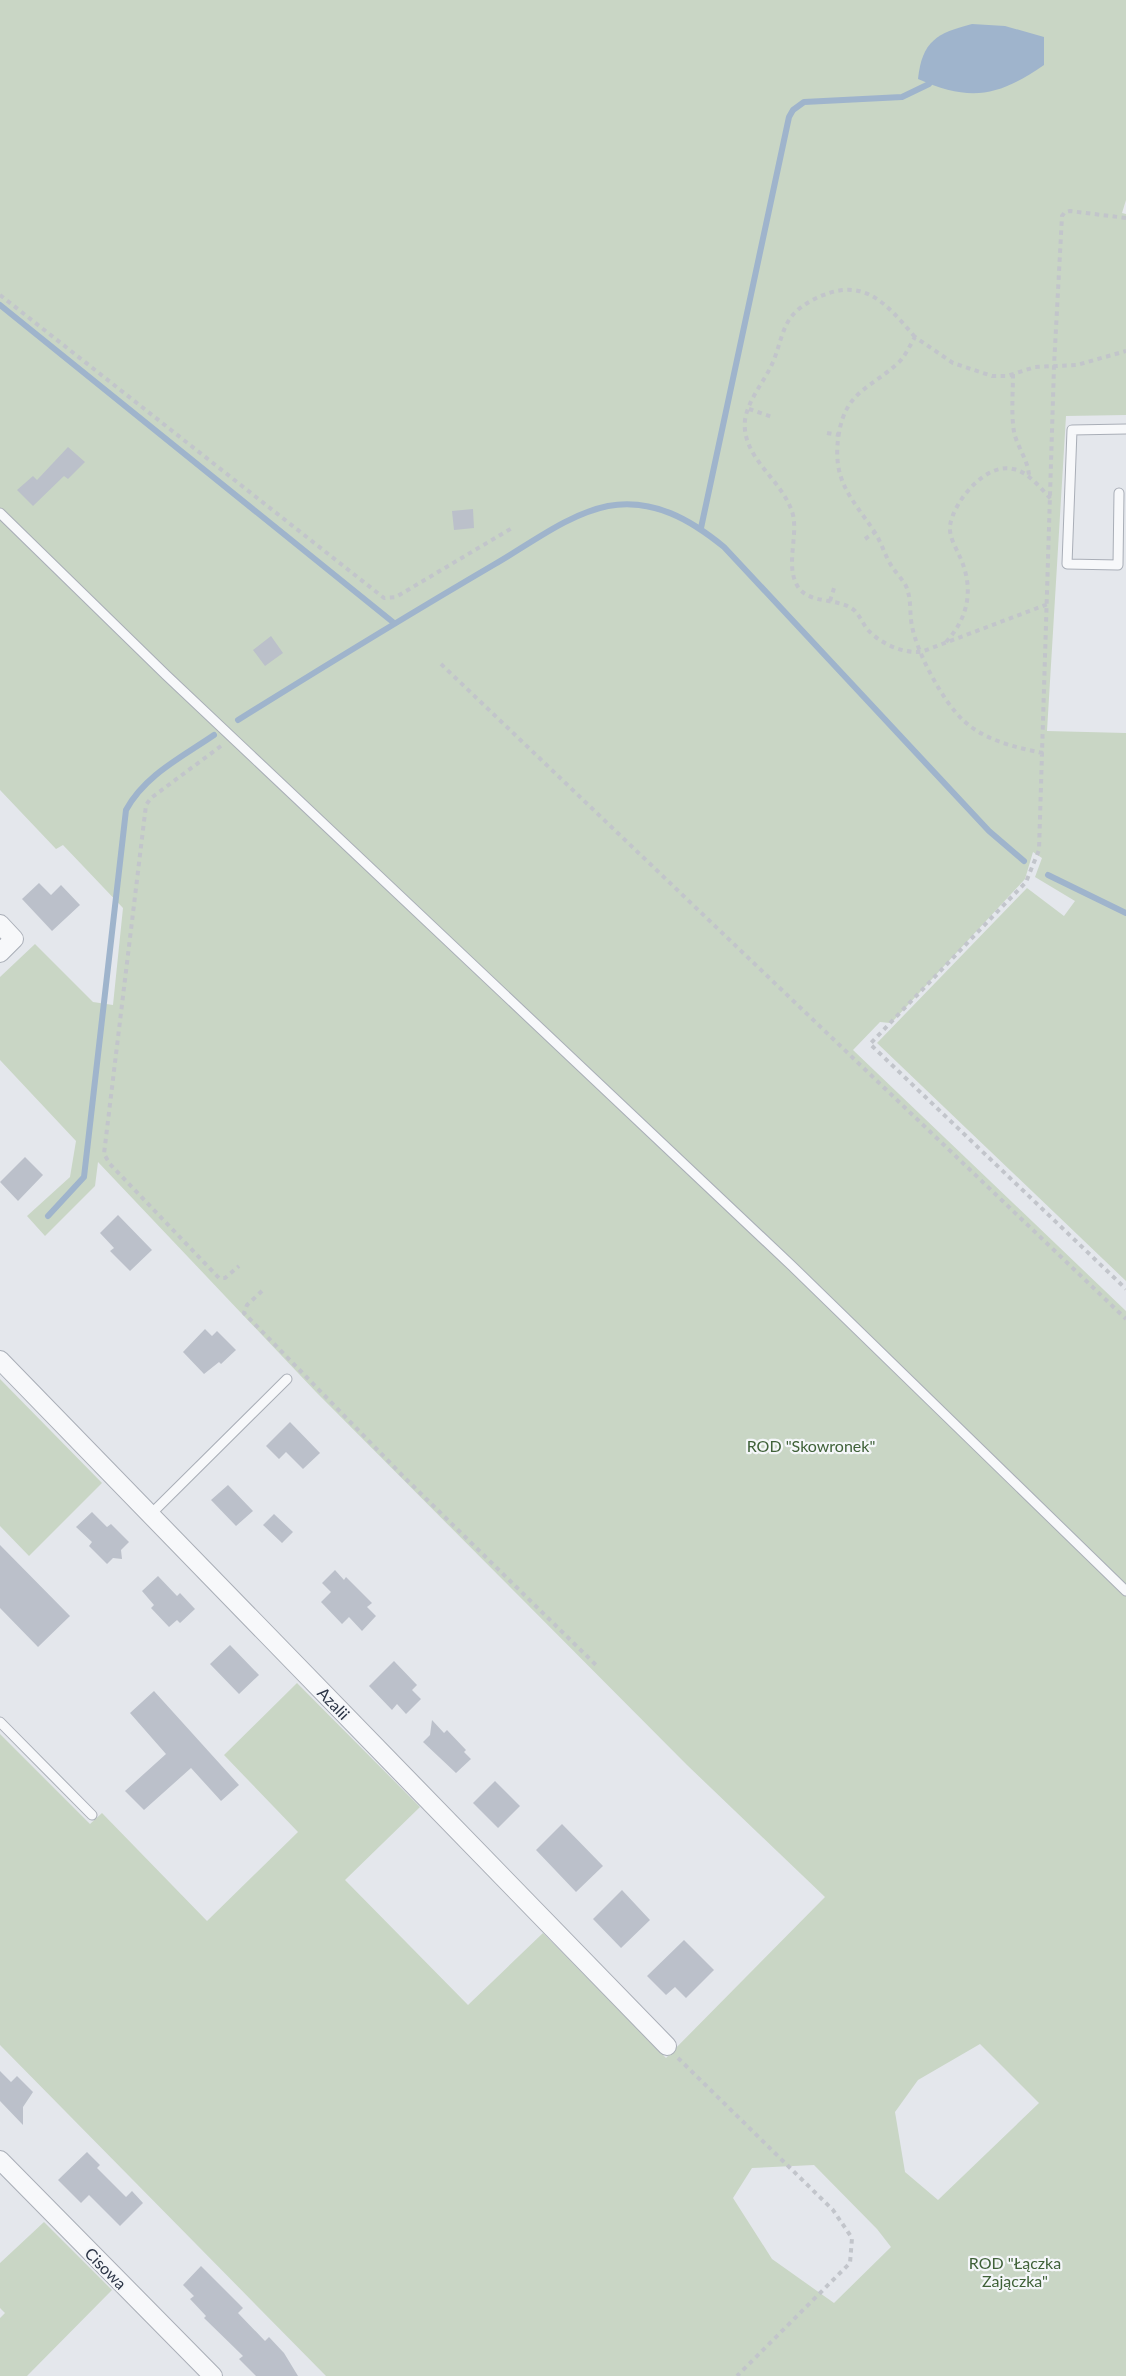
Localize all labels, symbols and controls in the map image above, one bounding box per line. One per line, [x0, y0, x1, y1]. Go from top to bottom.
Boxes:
park label: ROD "Skowronek" [747, 1436, 875, 1455]
street label: Azalii [314, 1683, 354, 1723]
street label: Cisowa [81, 2243, 131, 2293]
park label: ROD "Łączka Zajączka" [969, 2253, 1061, 2290]

